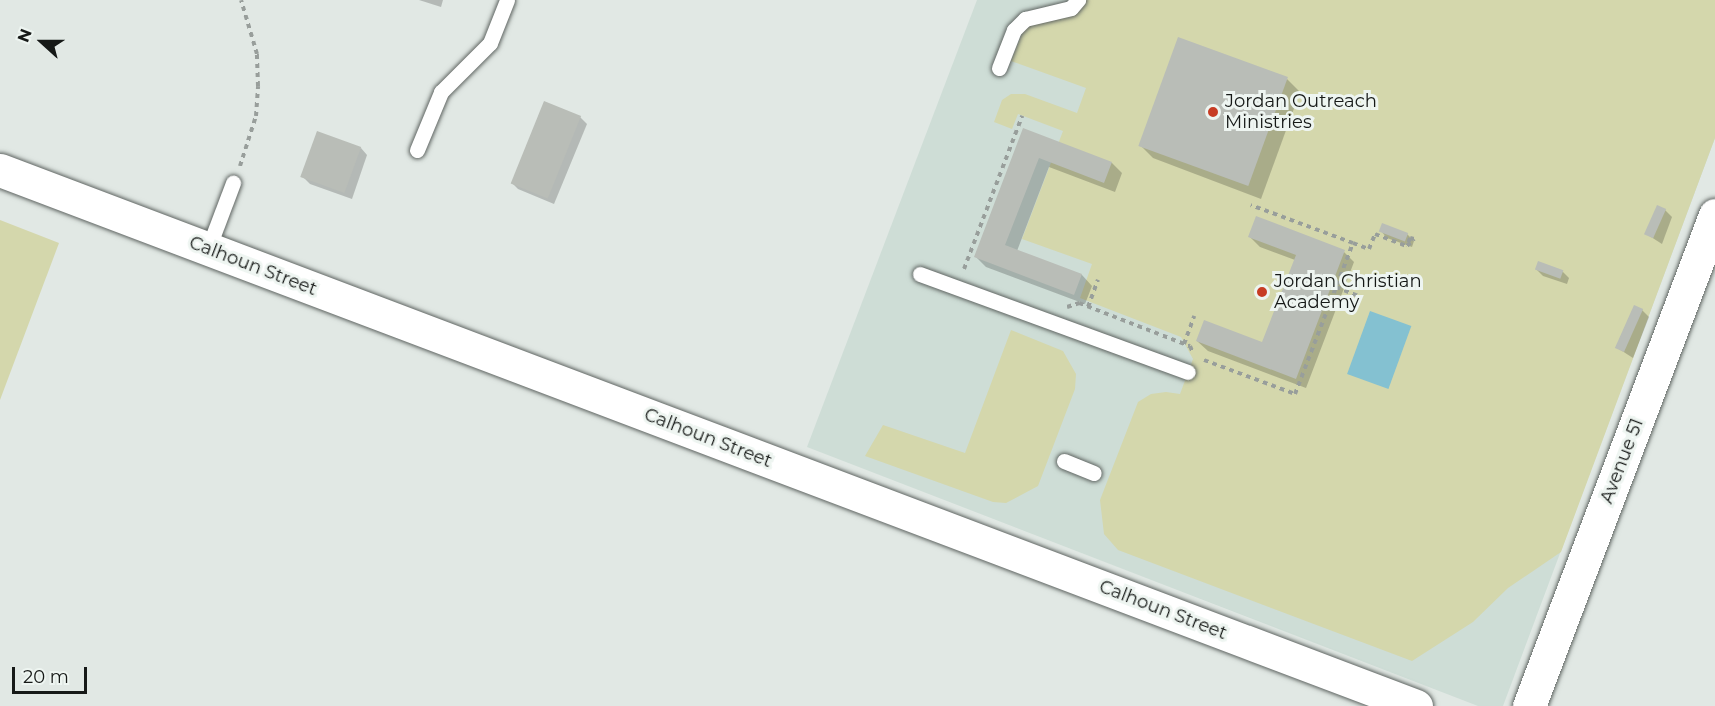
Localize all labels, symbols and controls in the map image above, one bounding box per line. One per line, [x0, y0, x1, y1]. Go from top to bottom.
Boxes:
north arrow [12, 12, 72, 72]
text: N [14, 26, 36, 45]
place label: Jordan Outreach Ministries [1225, 91, 1377, 134]
marker: Jordan Outreach Ministries [1206, 105, 1220, 119]
street label: Calhoun Street [186, 232, 320, 300]
place label: Jordan Christian Academy [1274, 271, 1422, 314]
marker: Jordan Christian Academy [1255, 285, 1269, 299]
street label: Calhoun Street [641, 404, 775, 472]
street label: Avenue 51 [1596, 415, 1648, 507]
street label: Calhoun Street [1096, 576, 1230, 644]
scale bar [15, 655, 90, 693]
text: 20 m [23, 666, 69, 688]

